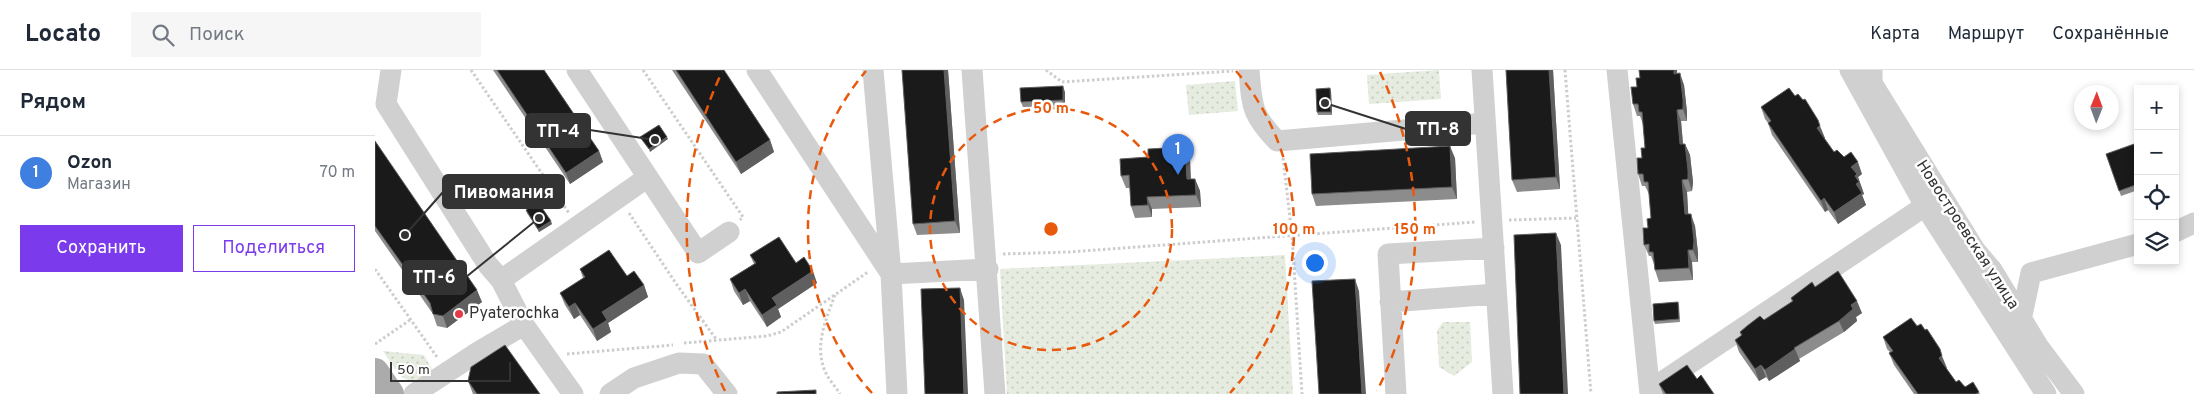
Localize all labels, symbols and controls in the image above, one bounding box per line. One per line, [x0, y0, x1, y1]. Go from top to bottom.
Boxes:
search box [131, 12, 481, 57]
text: Locato [25, 20, 101, 50]
icon: search [149, 21, 177, 49]
text: Поиск [189, 23, 245, 47]
text: Карта [1870, 23, 1920, 46]
text: Маршрут [1948, 23, 2024, 46]
text: Сохранённые [2052, 23, 2169, 46]
north arrow [2074, 85, 2119, 130]
map controls [2134, 85, 2179, 265]
button: + [2134, 85, 2179, 130]
text: Рядом [20, 89, 86, 116]
text: 50 m [1033, 100, 1069, 119]
callout: ТП-8 [1406, 112, 1470, 145]
callout: ТП-4 [526, 114, 590, 147]
text: ТП-8 [1416, 119, 1460, 142]
text: ТП-4 [536, 121, 580, 144]
button: − [2134, 130, 2179, 175]
pin: 1 [1162, 134, 1194, 175]
text: Ozon [67, 151, 112, 175]
street label: Новостроевская улица [1911, 157, 2023, 313]
text: 1 [33, 163, 39, 183]
text: 70 m [320, 163, 355, 183]
text: Магазин [67, 175, 131, 195]
callout: Пивомания [443, 175, 564, 208]
button: locate [2134, 175, 2179, 220]
text: Пивомания [454, 182, 554, 205]
centre of rings [1042, 220, 1060, 238]
button: layers [2134, 220, 2179, 265]
text: 100 m [1273, 221, 1315, 240]
text: 150 m [1394, 221, 1436, 240]
button: Сохранить [20, 225, 183, 272]
button: Поделиться [193, 225, 355, 272]
your location [1302, 250, 1328, 276]
callout: ТП-6 [403, 261, 466, 294]
text: ТП-6 [413, 267, 455, 290]
place label: Pyaterochka [469, 304, 559, 324]
marker: Pyaterochka [453, 308, 465, 320]
scale bar [390, 359, 511, 382]
text: 50 m [397, 362, 430, 379]

